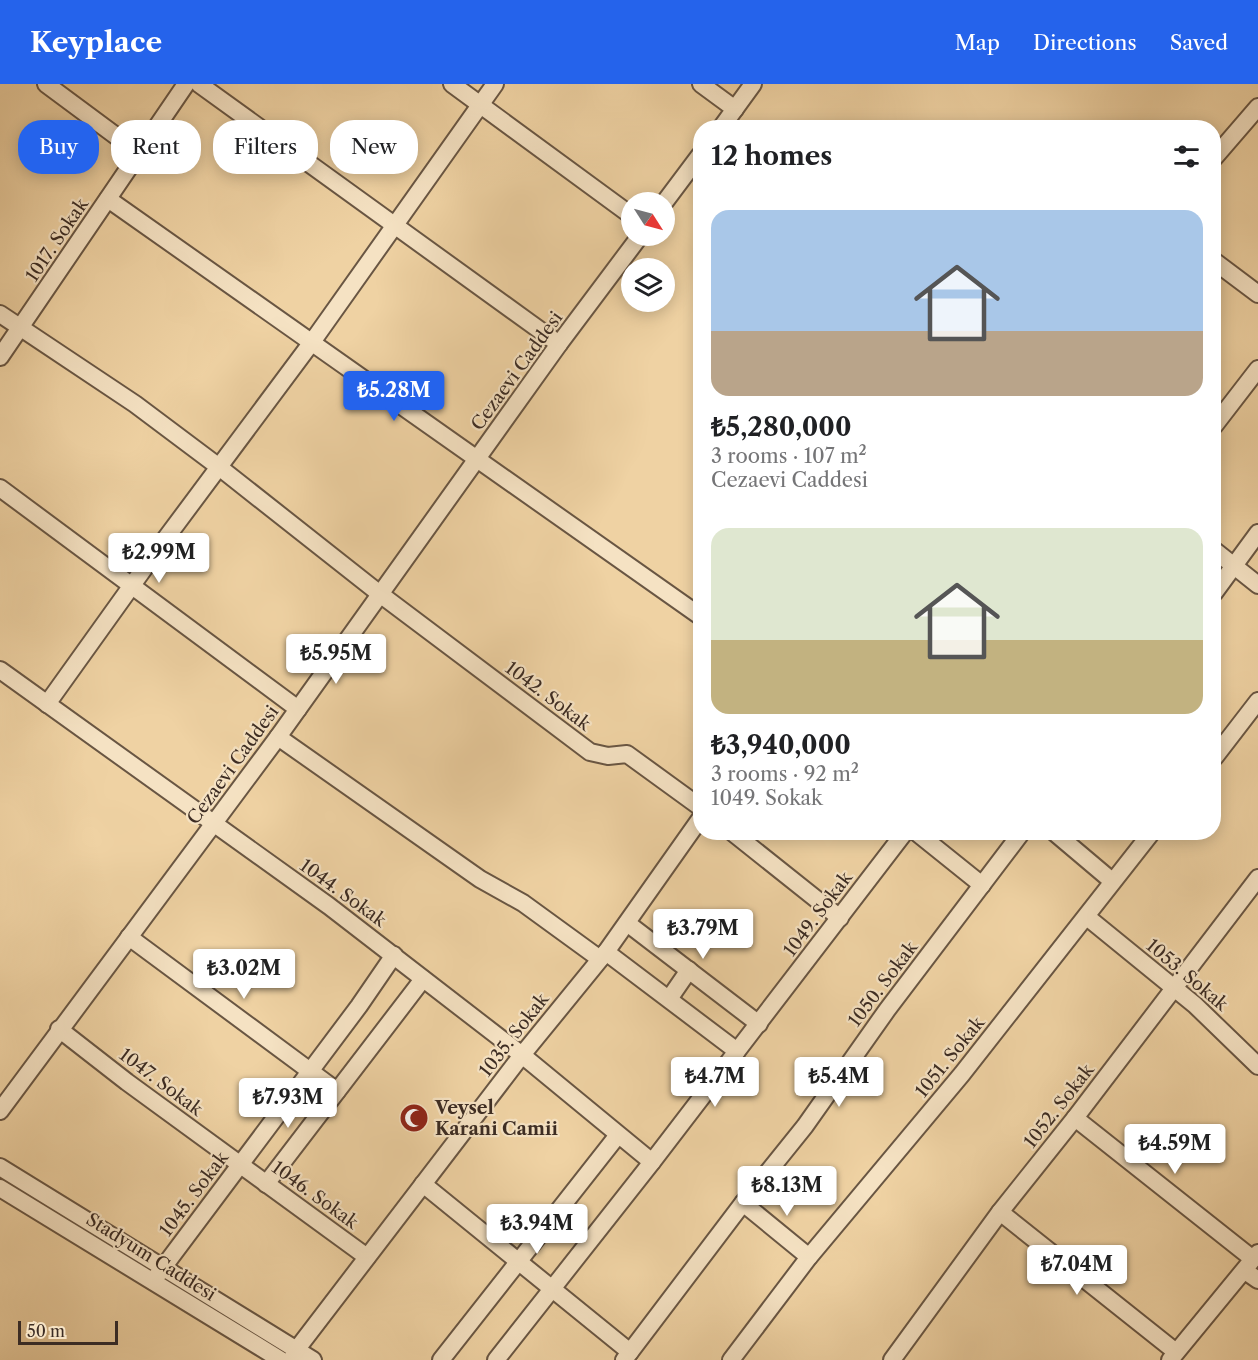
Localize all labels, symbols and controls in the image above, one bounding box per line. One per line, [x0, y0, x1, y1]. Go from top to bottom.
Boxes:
text: Keyplace [30, 25, 162, 59]
text: Map [955, 30, 1000, 55]
text: Directions [1033, 30, 1137, 55]
text: Saved [1170, 30, 1228, 55]
chip: Buy [18, 120, 99, 174]
chip: Rent [111, 120, 201, 174]
chip: Filters [213, 120, 318, 174]
chip: New [330, 120, 418, 174]
text: 12 homes [711, 140, 832, 172]
icon: filters [1170, 140, 1203, 173]
north arrow [621, 192, 675, 246]
map controls [621, 192, 675, 312]
street label: 1017. Sokak [21, 193, 94, 286]
icon: home [903, 249, 1011, 357]
button: layers [621, 258, 675, 312]
street label: Cezaevi Caddesi [467, 307, 568, 435]
pin: ₺5.28M [345, 371, 443, 422]
text: ₺5.28M [357, 378, 431, 402]
text: ₺5,280,000 [711, 411, 851, 443]
text: 3 rooms · 107 m² [711, 444, 867, 468]
text: Cezaevi Caddesi [711, 468, 868, 492]
pin: ₺2.99M [110, 533, 208, 584]
text: ₺2.99M [122, 540, 196, 564]
icon: home [903, 567, 1011, 675]
pin: ₺5.95M [287, 634, 385, 685]
text: ₺5.95M [300, 641, 372, 665]
street label: 1042. Sokak [501, 657, 596, 736]
street label: Cezaevi Caddesi [183, 701, 284, 829]
text: ₺3,940,000 [711, 729, 851, 761]
text: 3 rooms · 92 m² [711, 762, 859, 786]
text: 1049. Sokak [711, 786, 823, 810]
street label: 1044. Sokak [296, 854, 392, 933]
street label: 1049. Sokak [779, 866, 858, 961]
pin: ₺3.79M [654, 909, 752, 960]
text: ₺3.79M [667, 916, 739, 940]
street label: 1053. Sokak [1142, 934, 1234, 1017]
street label: 1050. Sokak [844, 936, 923, 1031]
pin: ₺3.02M [195, 949, 293, 1000]
text: ₺3.02M [207, 956, 281, 980]
street label: 1035. Sokak [475, 988, 554, 1081]
street label: 1051. Sokak [911, 1011, 990, 1102]
street label: 1047. Sokak [115, 1044, 208, 1121]
pin: ₺4.7M [673, 1057, 757, 1108]
pin: ₺5.4M [797, 1057, 881, 1108]
street label: 1052. Sokak [1019, 1058, 1100, 1152]
text: ₺4.7M [685, 1064, 745, 1088]
text: ₺5.4M [808, 1064, 870, 1088]
pin: ₺7.93M [239, 1078, 337, 1129]
text: ₺7.93M [253, 1085, 323, 1109]
place label: Veysel Karani Camii [434, 1097, 558, 1140]
mosque icon: Veysel Karani Camii [398, 1102, 430, 1134]
pin: ₺4.59M [1126, 1124, 1224, 1175]
text: ₺4.59M [1138, 1131, 1212, 1155]
street label: 1045. Sokak [155, 1146, 234, 1241]
street label: 1046. Sokak [268, 1156, 364, 1235]
pin: ₺8.13M [738, 1166, 836, 1217]
text: ₺8.13M [752, 1173, 822, 1197]
pin: ₺3.94M [488, 1204, 586, 1255]
street label: Stadyum Caddesi [82, 1208, 220, 1306]
text: ₺3.94M [501, 1211, 573, 1235]
pin: ₺7.04M [1028, 1245, 1126, 1296]
text: ₺7.04M [1041, 1252, 1113, 1276]
scale bar [18, 1318, 118, 1346]
text: 50 m [27, 1321, 65, 1341]

